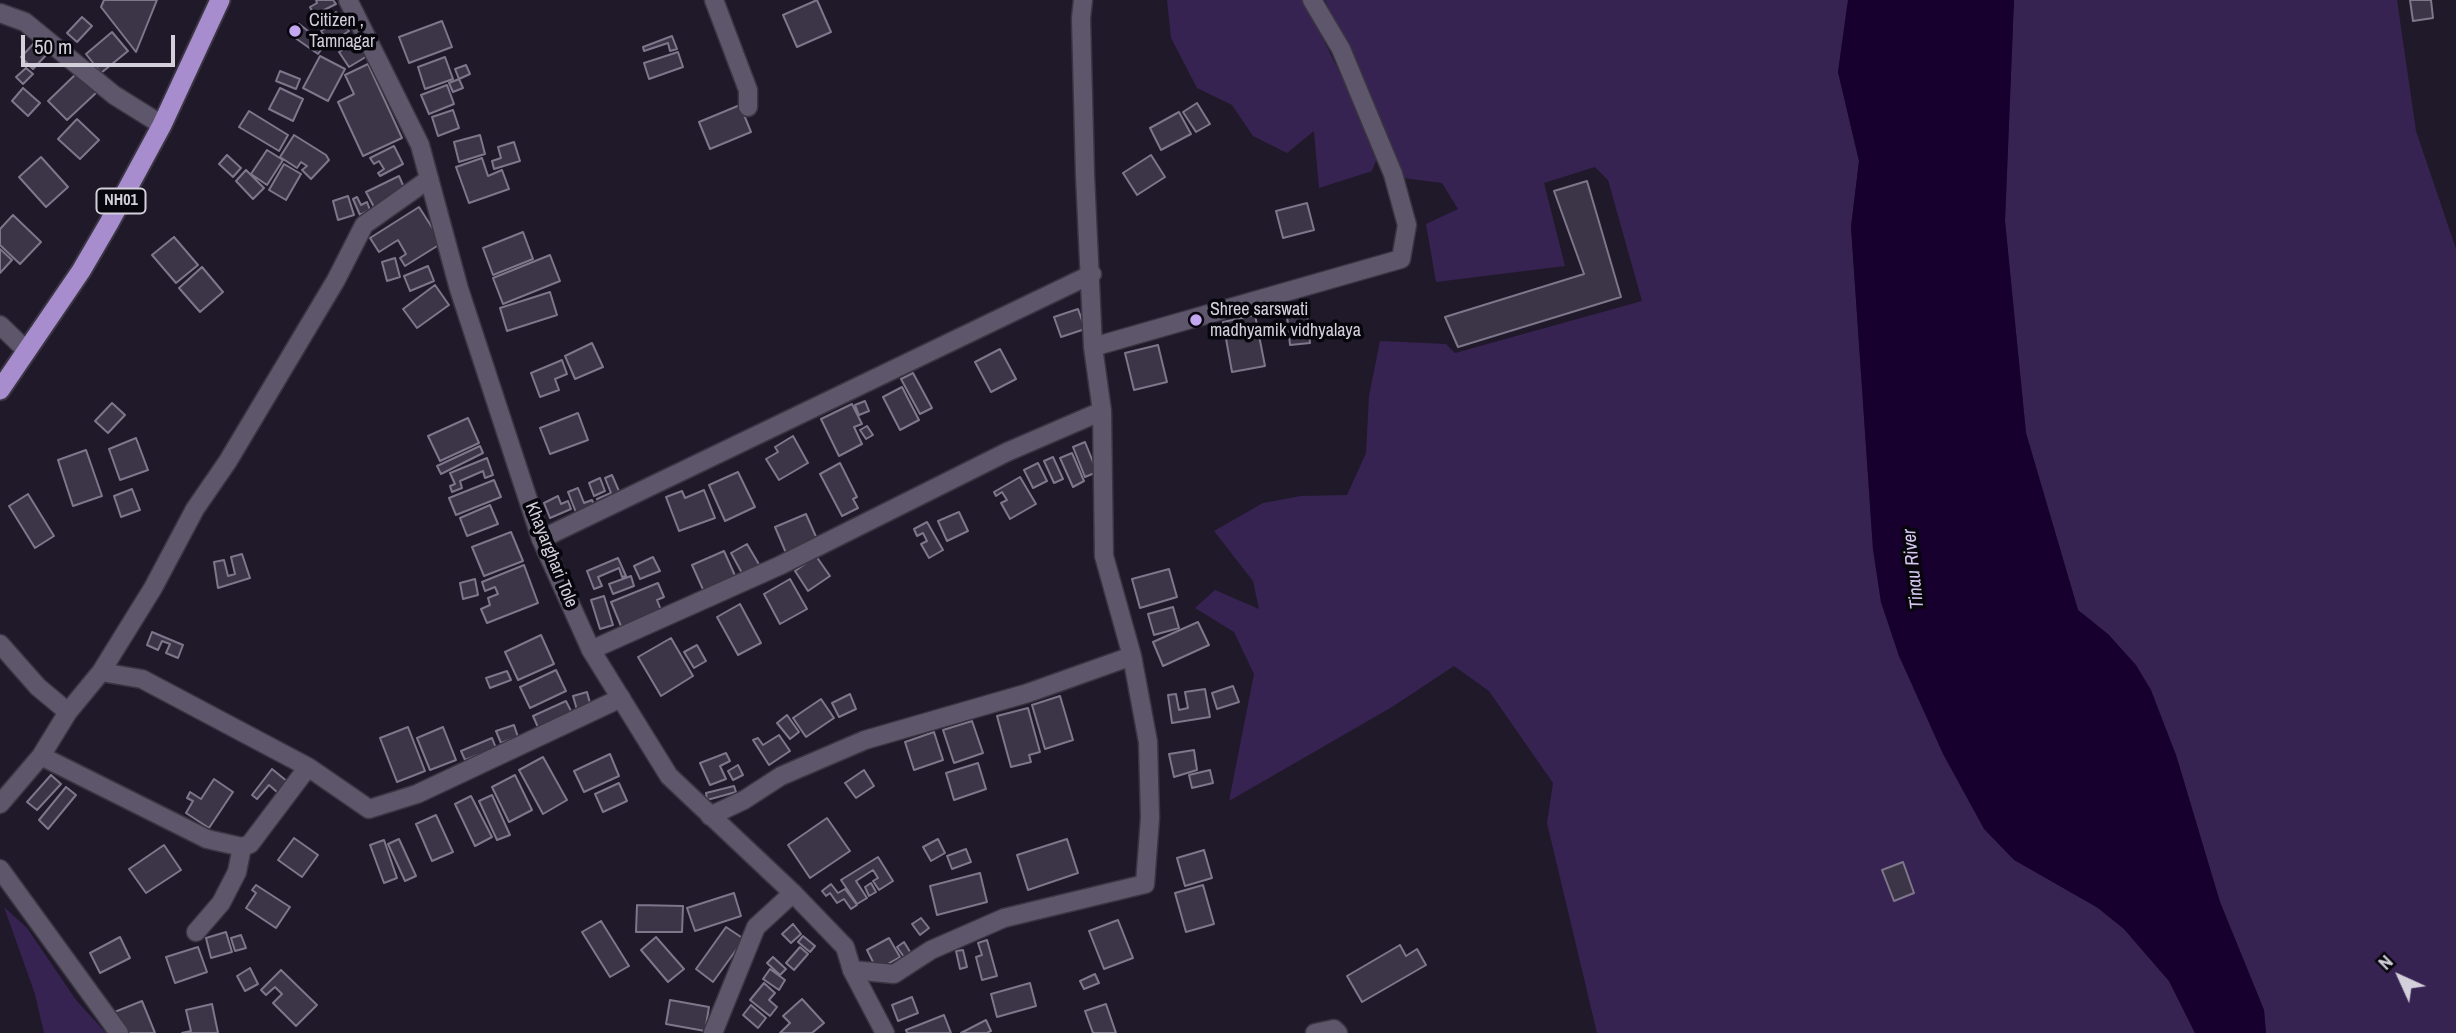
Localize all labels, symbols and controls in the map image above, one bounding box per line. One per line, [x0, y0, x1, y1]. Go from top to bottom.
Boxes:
place label: Citizen , Tamnagar [309, 10, 375, 52]
scale bar [24, 21, 178, 65]
marker: Citizen , Tamnagar [287, 23, 303, 39]
text: 50 m [34, 32, 72, 61]
road number: NH01 [96, 188, 146, 214]
place label: Shree sarswati madhyamik vidhyalaya [1210, 299, 1361, 342]
marker: Shree sarswati madhyamik vidhyalaya [1188, 312, 1204, 328]
street label: Khayarghari Tole [520, 499, 582, 611]
water label: Tinau River [1898, 528, 1930, 610]
north arrow [2365, 942, 2435, 1012]
text: N [2372, 949, 2398, 975]

